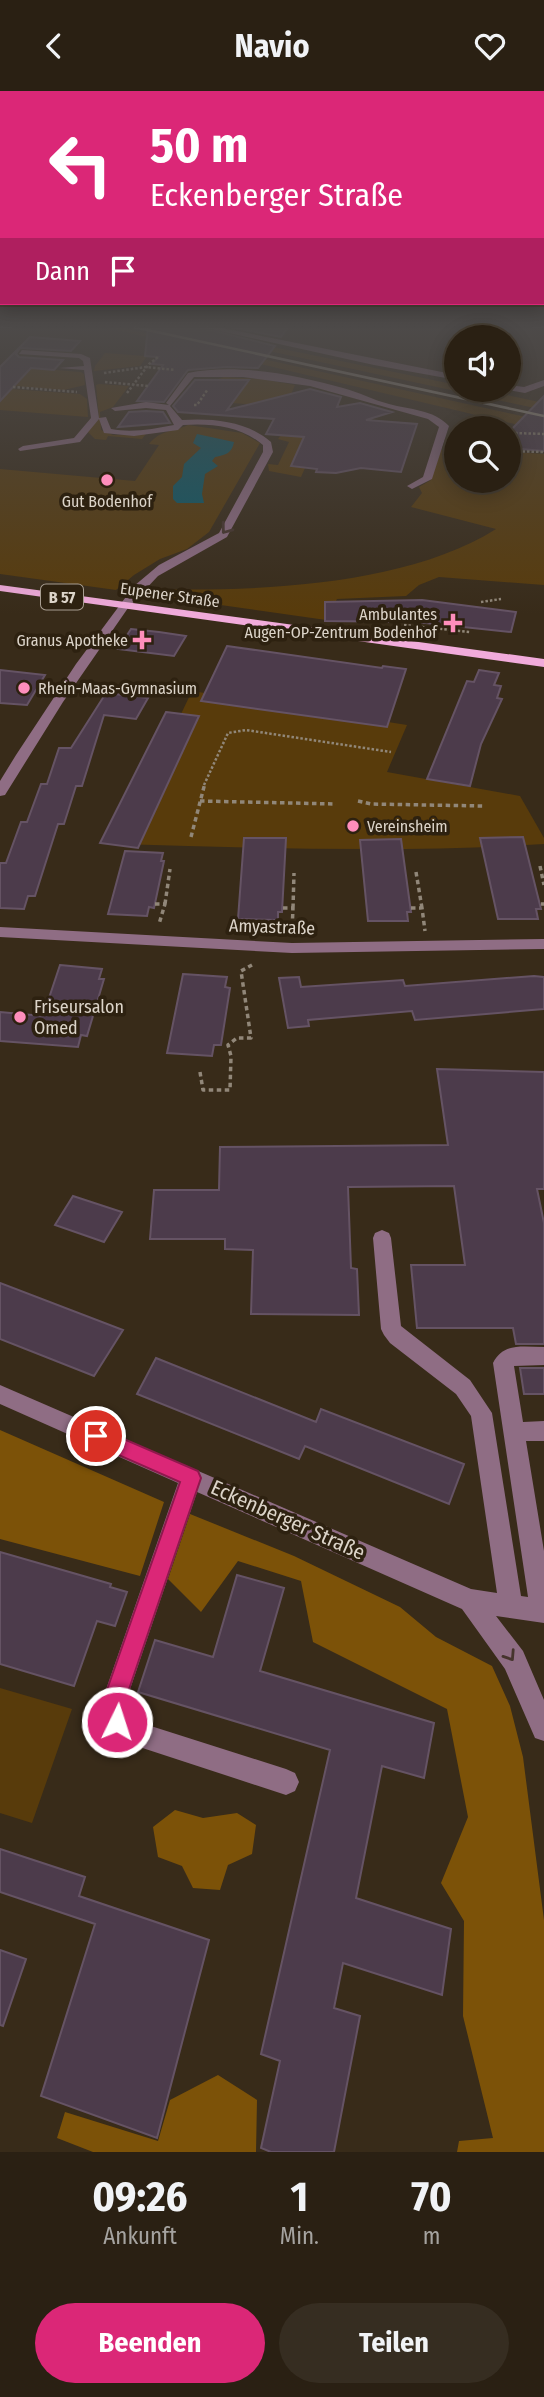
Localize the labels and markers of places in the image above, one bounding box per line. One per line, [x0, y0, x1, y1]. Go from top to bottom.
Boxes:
marker: Gut Bodenhof [99, 472, 115, 488]
place label: Gut Bodenhof [62, 492, 153, 511]
place label: Ambulantes Augen-OP-Zentrum Bodenhof [245, 605, 438, 642]
marker: Ambulantes Augen-OP-Zentrum Bodenhof [443, 613, 463, 633]
place label: Granus Apotheke [16, 631, 128, 650]
marker: Granus Apotheke [134, 632, 150, 648]
place label: Rhein-Maas-Gymnasium [38, 679, 197, 698]
marker: Rhein-Maas-Gymnasium [16, 680, 32, 696]
place label: Vereinsheim [367, 817, 448, 836]
marker: Vereinsheim [345, 818, 361, 834]
place label: Friseursalon Omed [34, 996, 124, 1039]
marker: Friseursalon Omed [12, 1009, 28, 1025]
pin [66, 1406, 126, 1466]

